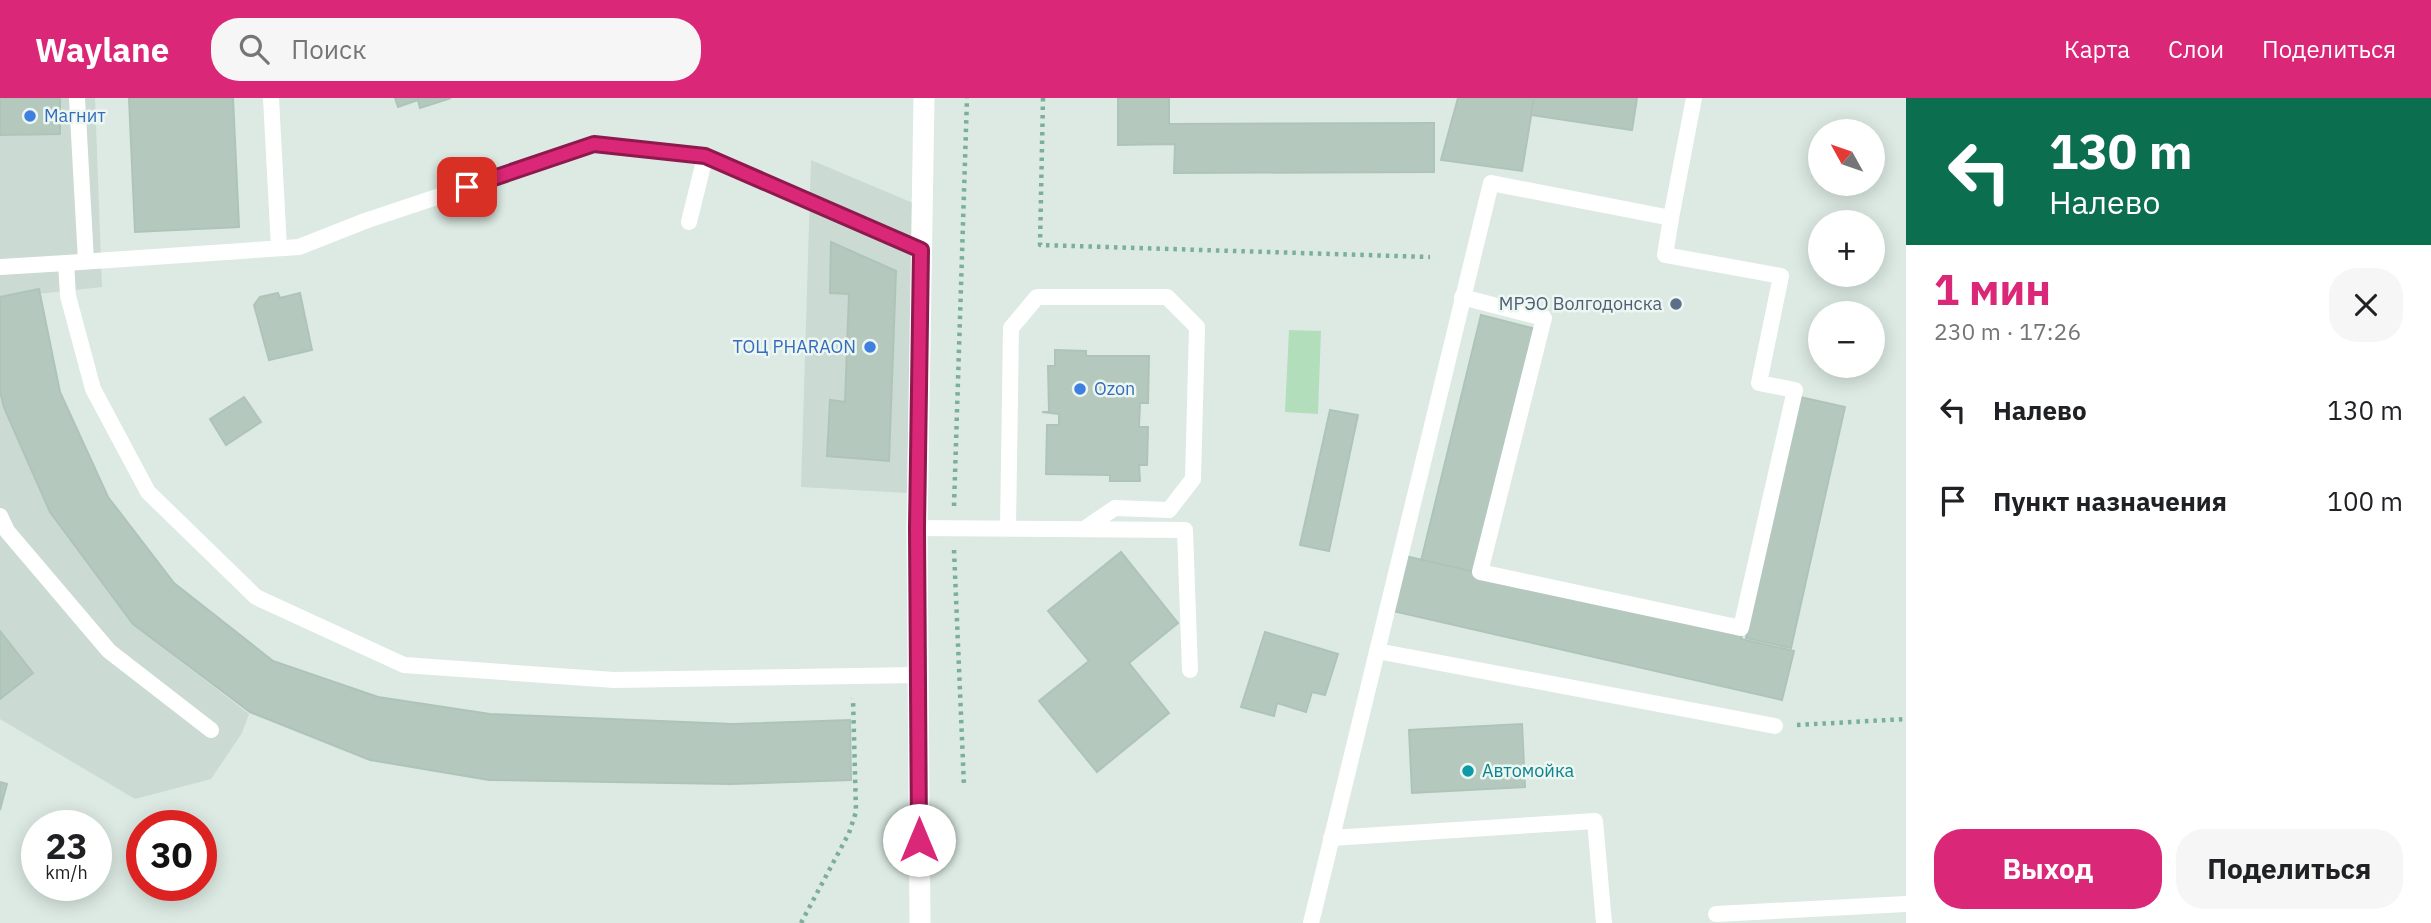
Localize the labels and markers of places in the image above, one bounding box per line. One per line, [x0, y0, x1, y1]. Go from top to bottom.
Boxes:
place label: Магнит [44, 104, 106, 127]
marker: Магнит [22, 108, 38, 124]
pin [437, 157, 497, 217]
place label: МРЭО Волгодонска [1499, 292, 1662, 315]
marker: МРЭО Волгодонска [1668, 296, 1684, 312]
place label: ТОЦ PHARAON [733, 335, 856, 358]
marker: ТОЦ PHARAON [862, 339, 878, 355]
place label: Ozon [1094, 377, 1135, 400]
marker: Ozon [1072, 381, 1088, 397]
place label: Автомойка [1482, 759, 1575, 782]
marker: Автомойка [1460, 763, 1476, 779]

